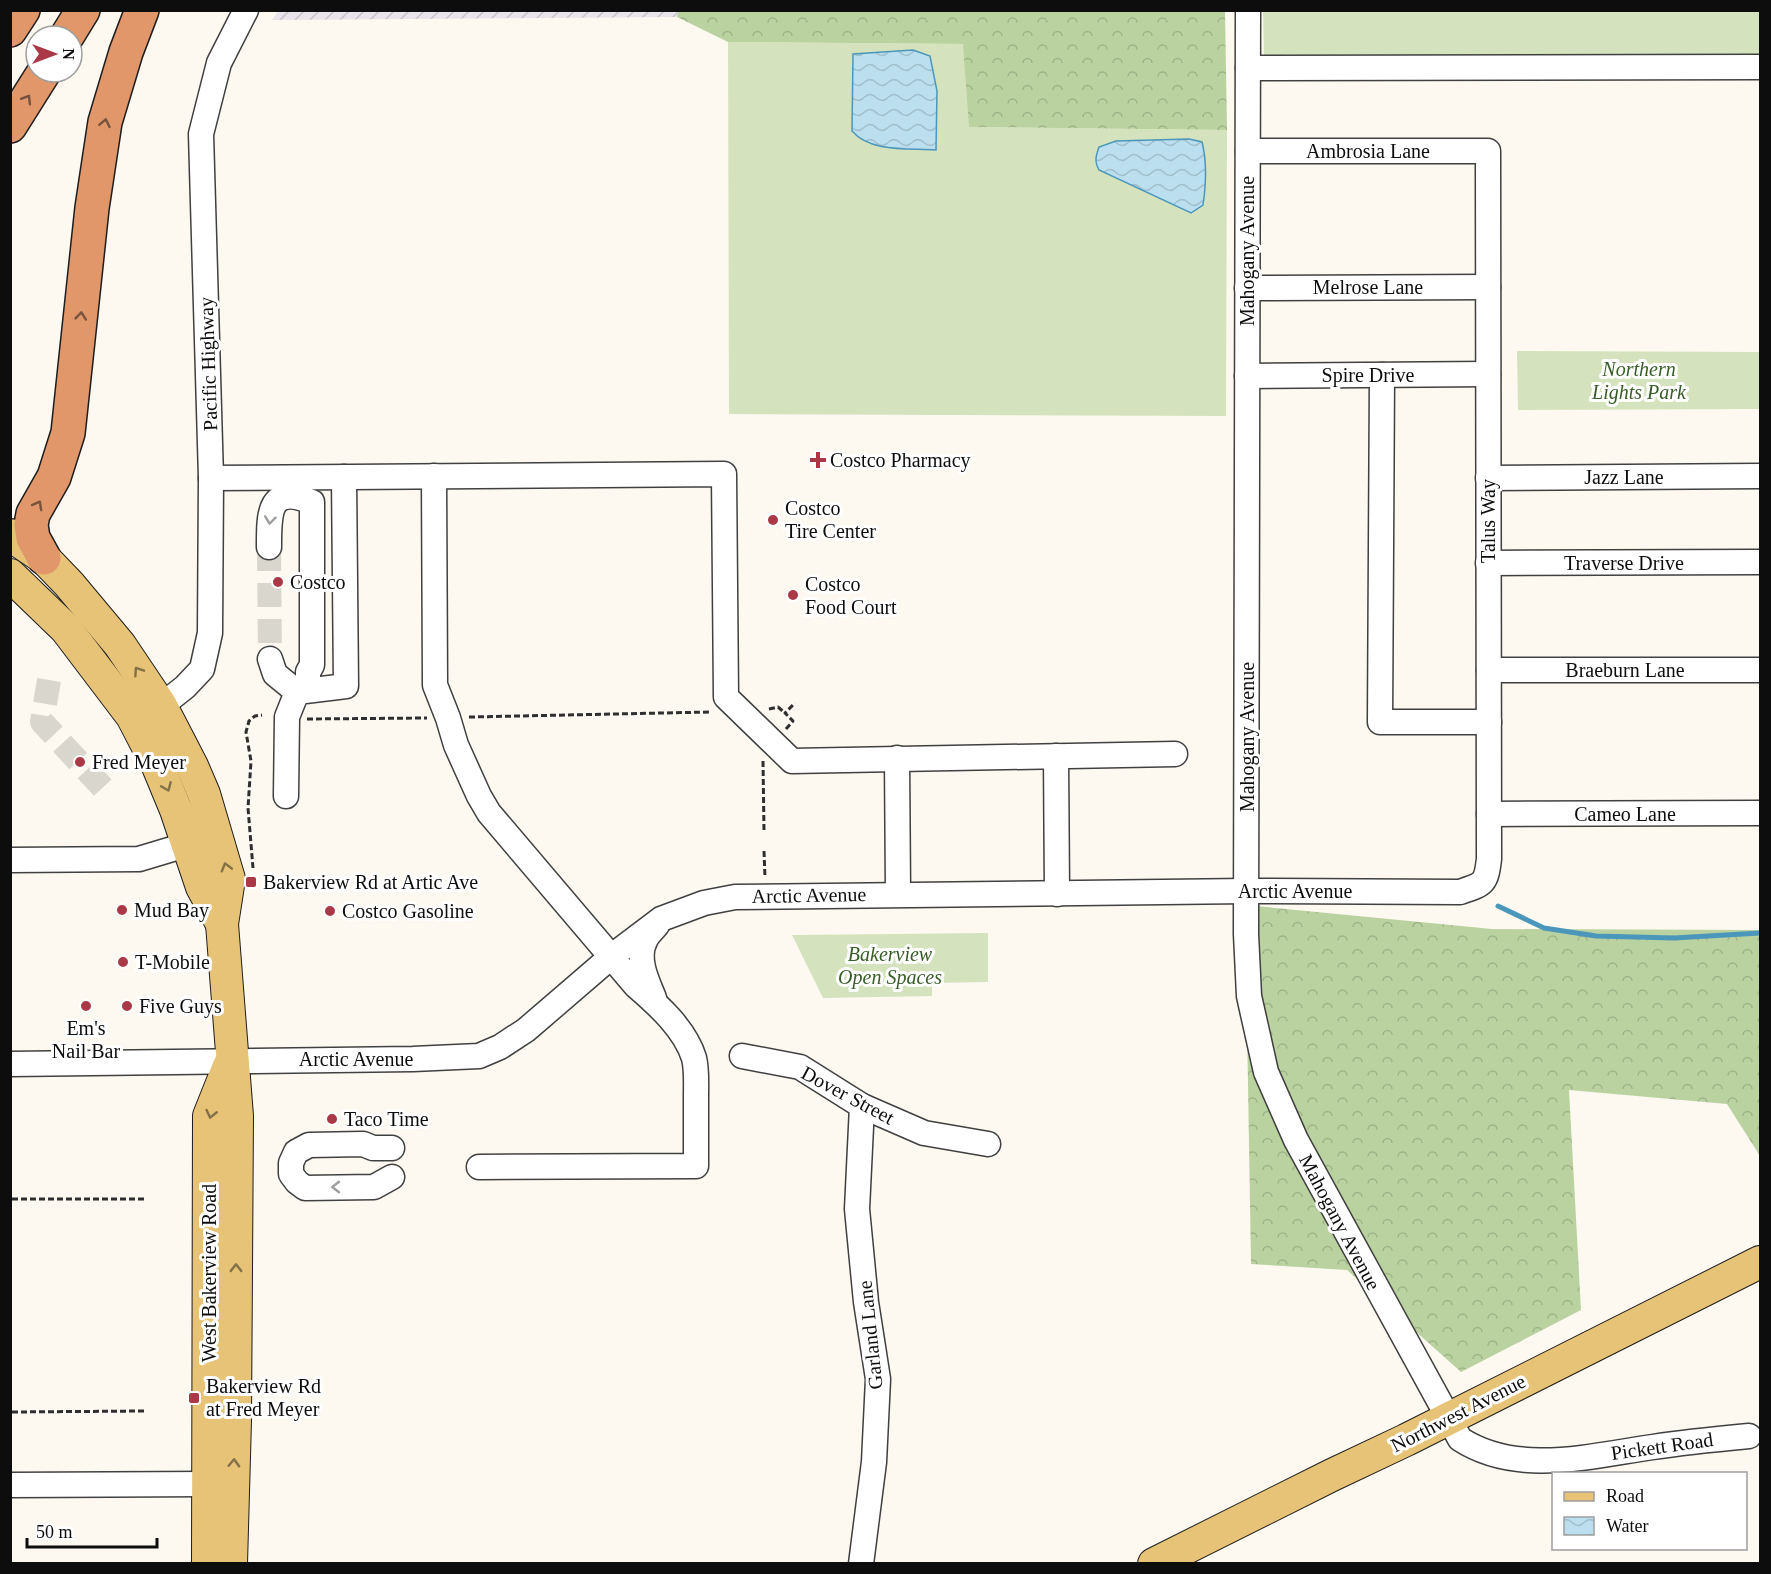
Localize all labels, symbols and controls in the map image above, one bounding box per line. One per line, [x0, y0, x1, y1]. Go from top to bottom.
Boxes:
north arrow [24, 24, 84, 84]
text: N [60, 48, 77, 60]
one-way arrow [19, 95, 31, 105]
one-way arrow [98, 118, 111, 128]
street label: Ambrosia Lane [1306, 140, 1430, 162]
street label: Mahogany Avenue [1236, 176, 1259, 326]
street label: Melrose Lane [1313, 276, 1423, 298]
street label: Pacific Highway [195, 297, 222, 431]
one-way arrow [74, 312, 87, 321]
park label: Northern Lights Park [1591, 358, 1687, 404]
street label: Spire Drive [1322, 364, 1414, 387]
place label: Costco Pharmacy [830, 449, 971, 472]
marker: Costco Pharmacy [811, 453, 825, 467]
street label: Jazz Lane [1584, 466, 1664, 488]
street label: Talus Way [1477, 479, 1500, 563]
place label: Costco Tire Center [785, 497, 876, 542]
one-way arrow [31, 500, 43, 511]
marker: Costco Tire Center [766, 513, 780, 527]
one-way arrow [265, 515, 277, 525]
street label: Traverse Drive [1564, 552, 1684, 574]
place label: Costco [290, 571, 346, 593]
place label: Costco Food Court [805, 573, 897, 618]
marker: Costco [271, 575, 285, 589]
marker: Costco Food Court [786, 588, 800, 602]
street label: Braeburn Lane [1565, 659, 1685, 681]
street label: Mahogany Avenue [1236, 662, 1259, 812]
one-way arrow [134, 667, 145, 678]
place label: Fred Meyer [92, 751, 186, 774]
marker: Fred Meyer [73, 755, 87, 769]
one-way arrow [160, 781, 172, 792]
street label: Cameo Lane [1574, 803, 1676, 825]
one-way arrow [221, 862, 233, 873]
place label: Bakerview Rd at Artic Ave [263, 871, 478, 893]
marker: Bakerview Rd at Artic Ave [244, 875, 258, 889]
street label: Arctic Avenue [1238, 880, 1352, 902]
street label: Arctic Avenue [752, 883, 867, 907]
place label: Mud Bay [134, 899, 209, 922]
place label: Costco Gasoline [342, 900, 474, 922]
marker: Mud Bay [115, 903, 129, 917]
marker: Costco Gasoline [323, 904, 337, 918]
park label: Bakerview Open Spaces [838, 943, 942, 989]
place label: T-Mobile [135, 951, 210, 973]
marker: T-Mobile [116, 955, 130, 969]
place label: Five Guys [139, 995, 222, 1018]
marker: Em's Nail Bar [79, 999, 93, 1013]
marker: Five Guys [120, 999, 134, 1013]
place label: Em's Nail Bar [52, 1017, 120, 1062]
street label: Arctic Avenue [299, 1048, 413, 1070]
street label: Dover Street [798, 1061, 898, 1129]
place label: Taco Time [344, 1108, 429, 1130]
one-way arrow [206, 1109, 219, 1119]
marker: Taco Time [325, 1112, 339, 1126]
street label: Mahogany Avenue [1294, 1151, 1385, 1294]
one-way arrow [331, 1181, 340, 1193]
street label: West Bakerview Road [198, 1184, 220, 1362]
one-way arrow [230, 1264, 242, 1273]
street label: Garland Lane [853, 1279, 887, 1391]
street label: Northwest Avenue [1387, 1370, 1529, 1456]
place label: Bakerview Rd at Fred Meyer [206, 1375, 321, 1421]
marker: Bakerview Rd at Fred Meyer [187, 1391, 201, 1405]
street label: Pickett Road [1610, 1428, 1714, 1464]
one-way arrow [227, 1459, 240, 1468]
legend [1552, 1472, 1747, 1550]
text: Road [1606, 1486, 1644, 1506]
scale bar [27, 1511, 158, 1549]
text: Water [1606, 1516, 1649, 1536]
text: 50 m [36, 1522, 73, 1542]

